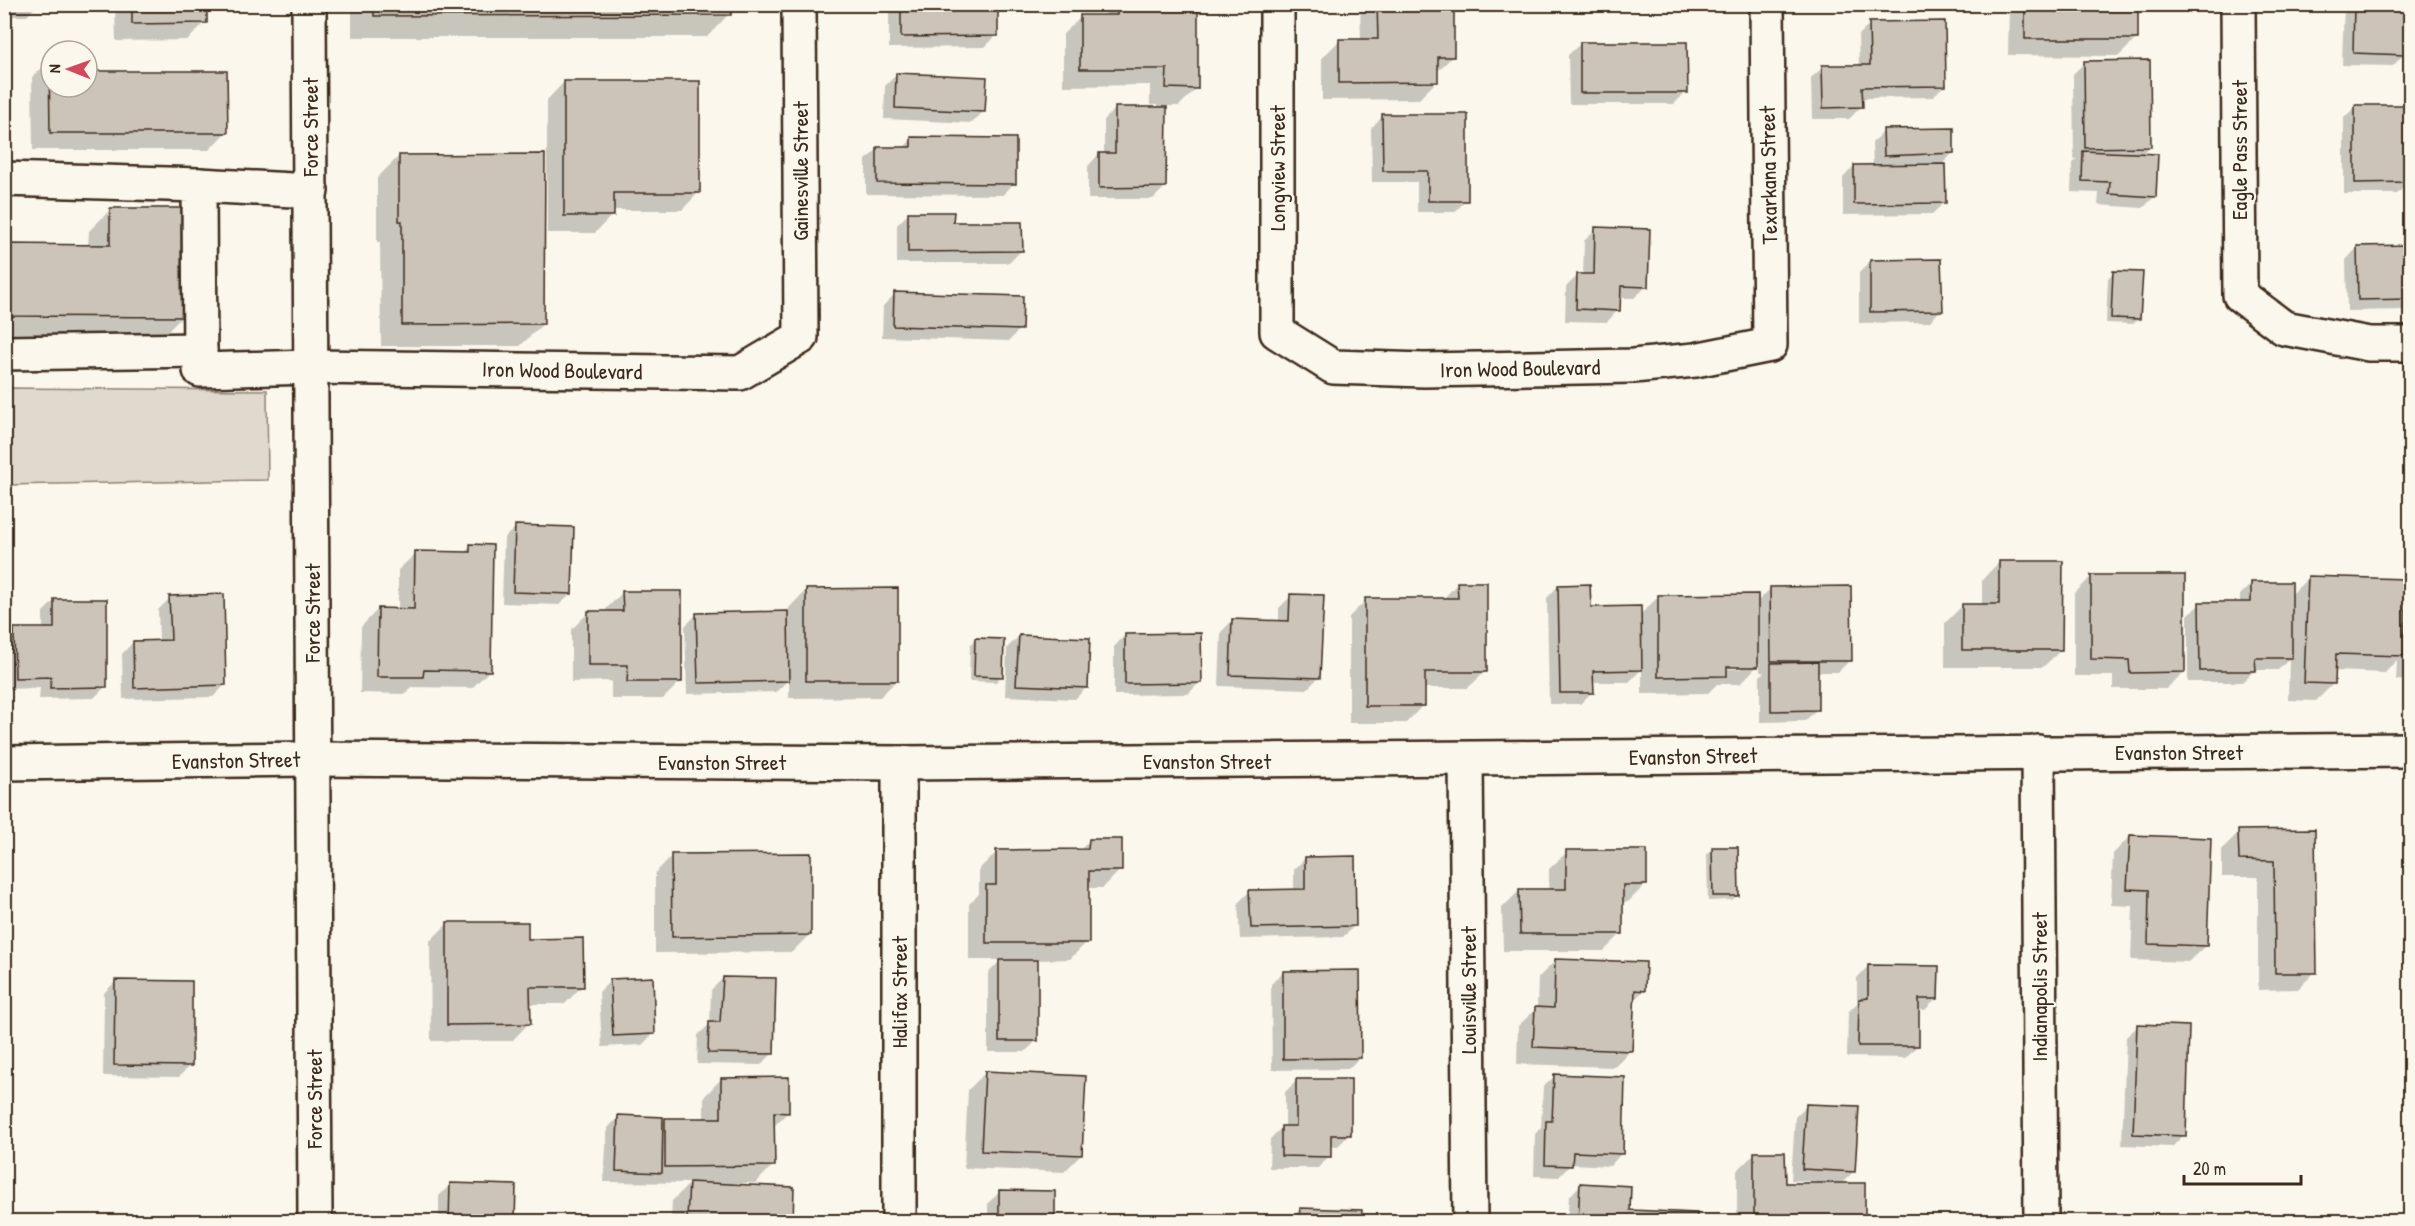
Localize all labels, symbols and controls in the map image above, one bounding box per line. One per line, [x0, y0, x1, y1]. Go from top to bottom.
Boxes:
north arrow [39, 39, 99, 99]
text: N [43, 64, 65, 73]
street label: Force Street [295, 77, 325, 178]
street label: Eagle Pass Street [2224, 79, 2254, 220]
street label: Gainesville Street [785, 101, 815, 241]
street label: Longview Street [1262, 105, 1292, 231]
street label: Texarkana Street [1752, 105, 1784, 245]
street label: Iron Wood Boulevard [1440, 352, 1601, 384]
street label: Iron Wood Boulevard [482, 354, 643, 386]
street label: Force Street [297, 563, 327, 664]
street label: Evanston Street [2115, 737, 2244, 767]
street label: Evanston Street [1629, 740, 1758, 772]
street label: Evanston Street [172, 744, 301, 776]
street label: Evanston Street [1143, 746, 1272, 776]
street label: Evanston Street [658, 747, 787, 777]
street label: Indianapolis Street [2024, 912, 2054, 1062]
street label: Louisville Street [1453, 926, 1483, 1054]
street label: Halifax Street [884, 935, 914, 1048]
street label: Force Street [299, 1049, 329, 1150]
scale bar [2184, 1148, 2301, 1186]
text: 20 m [2193, 1156, 2226, 1181]

